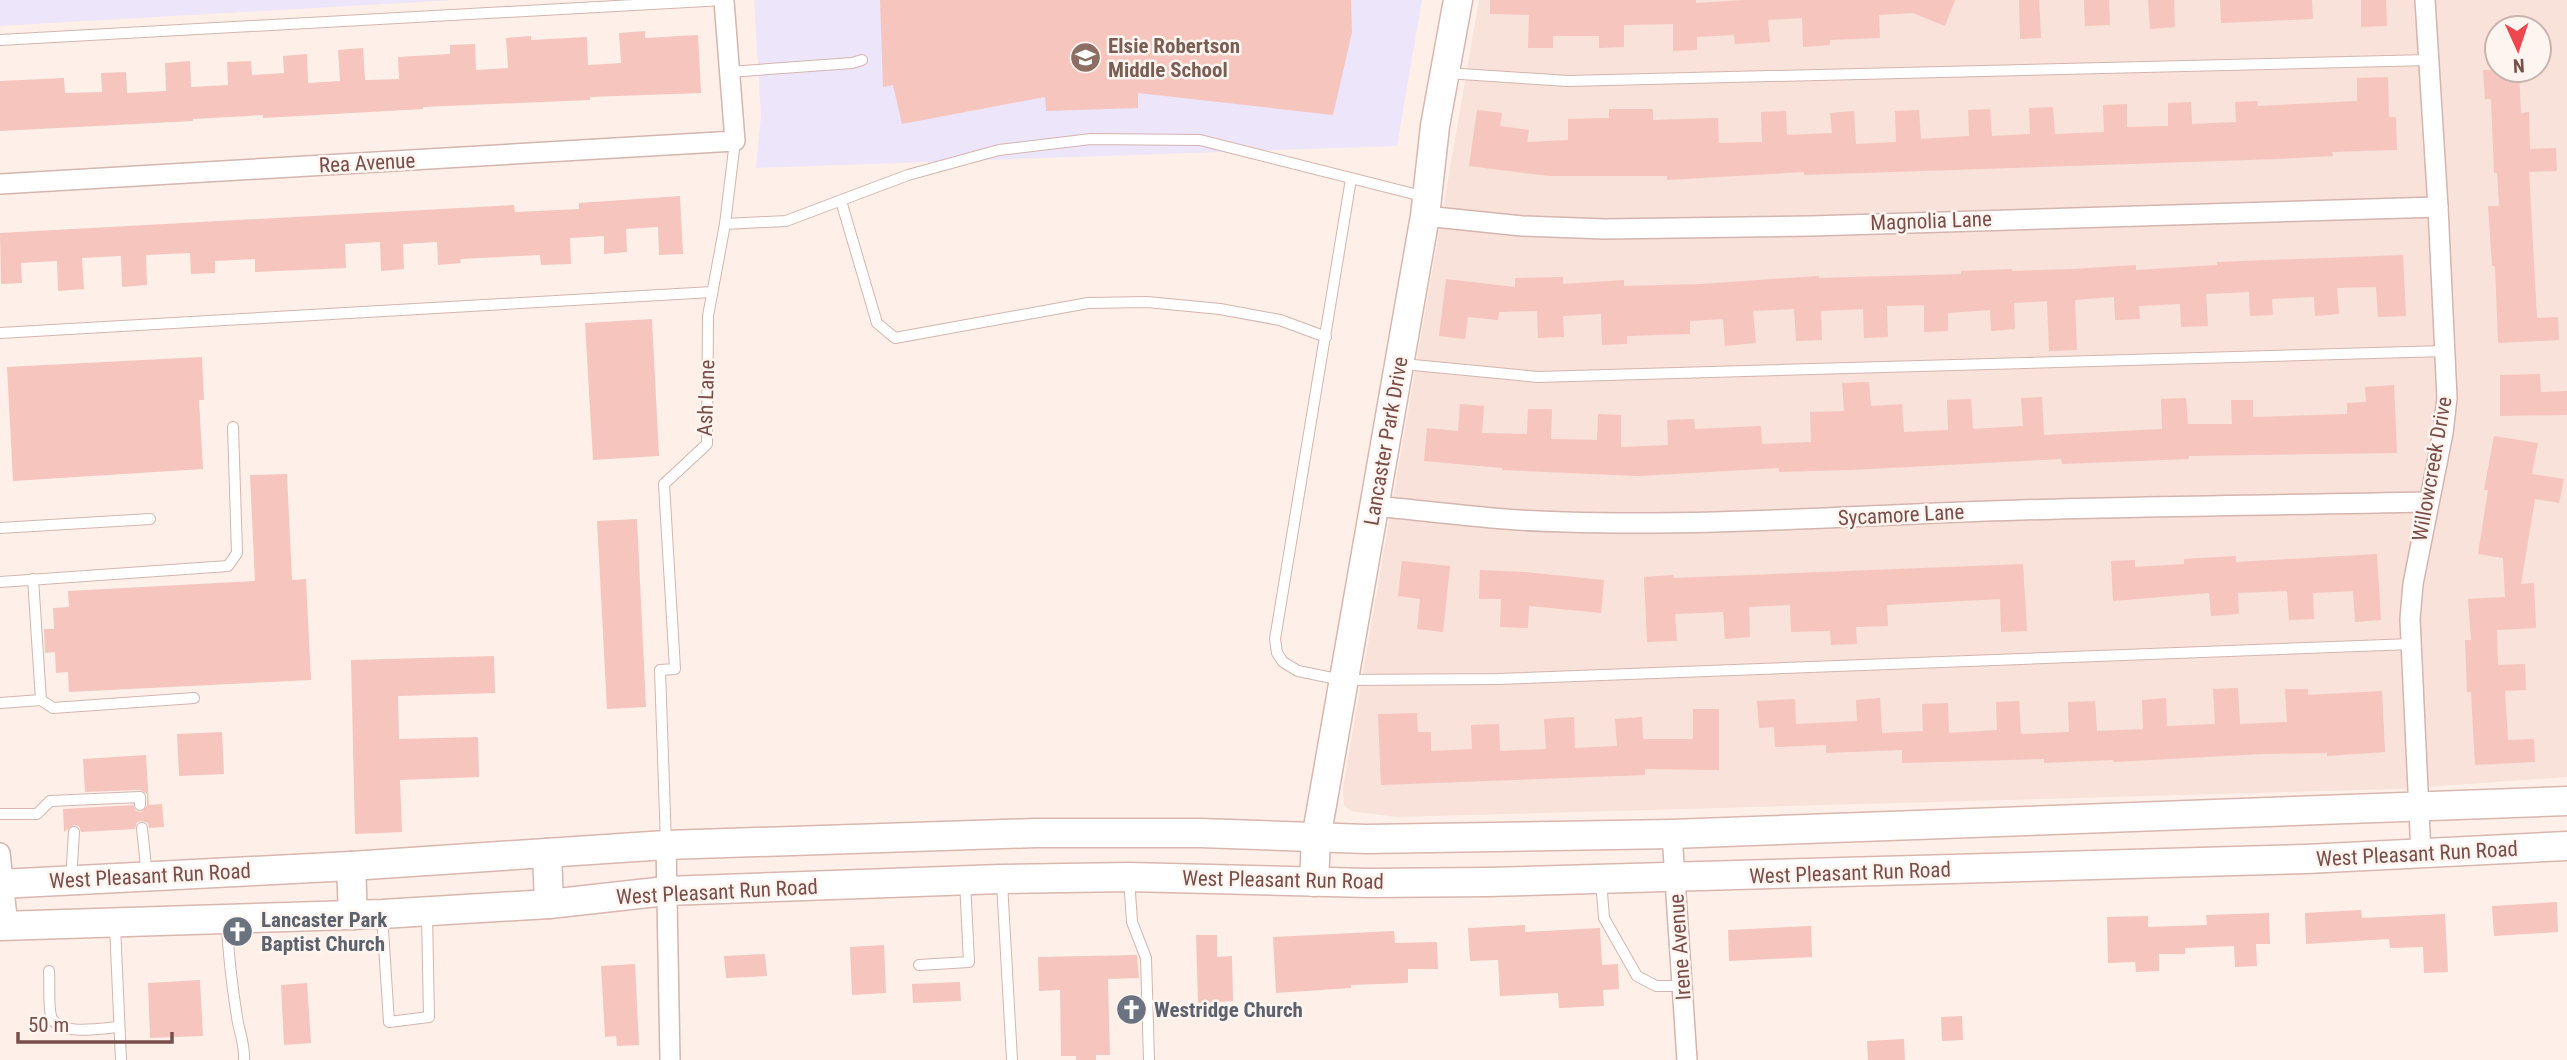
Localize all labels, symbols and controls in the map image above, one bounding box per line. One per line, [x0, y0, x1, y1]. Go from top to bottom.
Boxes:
north arrow [2483, 14, 2553, 84]
place label: Elsie Robertson Middle School [1108, 34, 1240, 82]
school or university icon: Elsie Robertson Middle School [1068, 41, 1102, 75]
text: N [2512, 54, 2525, 77]
street label: Rea Avenue [318, 148, 416, 178]
street label: Magnolia Lane [1870, 207, 1992, 235]
street label: Lancaster Park Drive [1359, 355, 1413, 527]
street label: Ash Lane [693, 359, 719, 437]
street label: Willowcreek Drive [2407, 395, 2457, 543]
street label: Sycamore Lane [1837, 500, 1965, 530]
street label: West Pleasant Run Road [2316, 837, 2518, 871]
street label: West Pleasant Run Road [1749, 857, 1951, 889]
street label: West Pleasant Run Road [49, 859, 251, 893]
street label: West Pleasant Run Road [1182, 866, 1384, 894]
street label: West Pleasant Run Road [616, 875, 818, 909]
street label: Irene Avenue [1664, 893, 1696, 1001]
place label: Lancaster Park Baptist Church [261, 908, 388, 956]
church icon: Lancaster Park Baptist Church [221, 915, 255, 949]
church icon: Westridge Church [1114, 993, 1148, 1027]
place label: Westridge Church [1154, 998, 1303, 1022]
scale bar [18, 1000, 172, 1044]
text: 50 m [28, 1013, 69, 1037]

